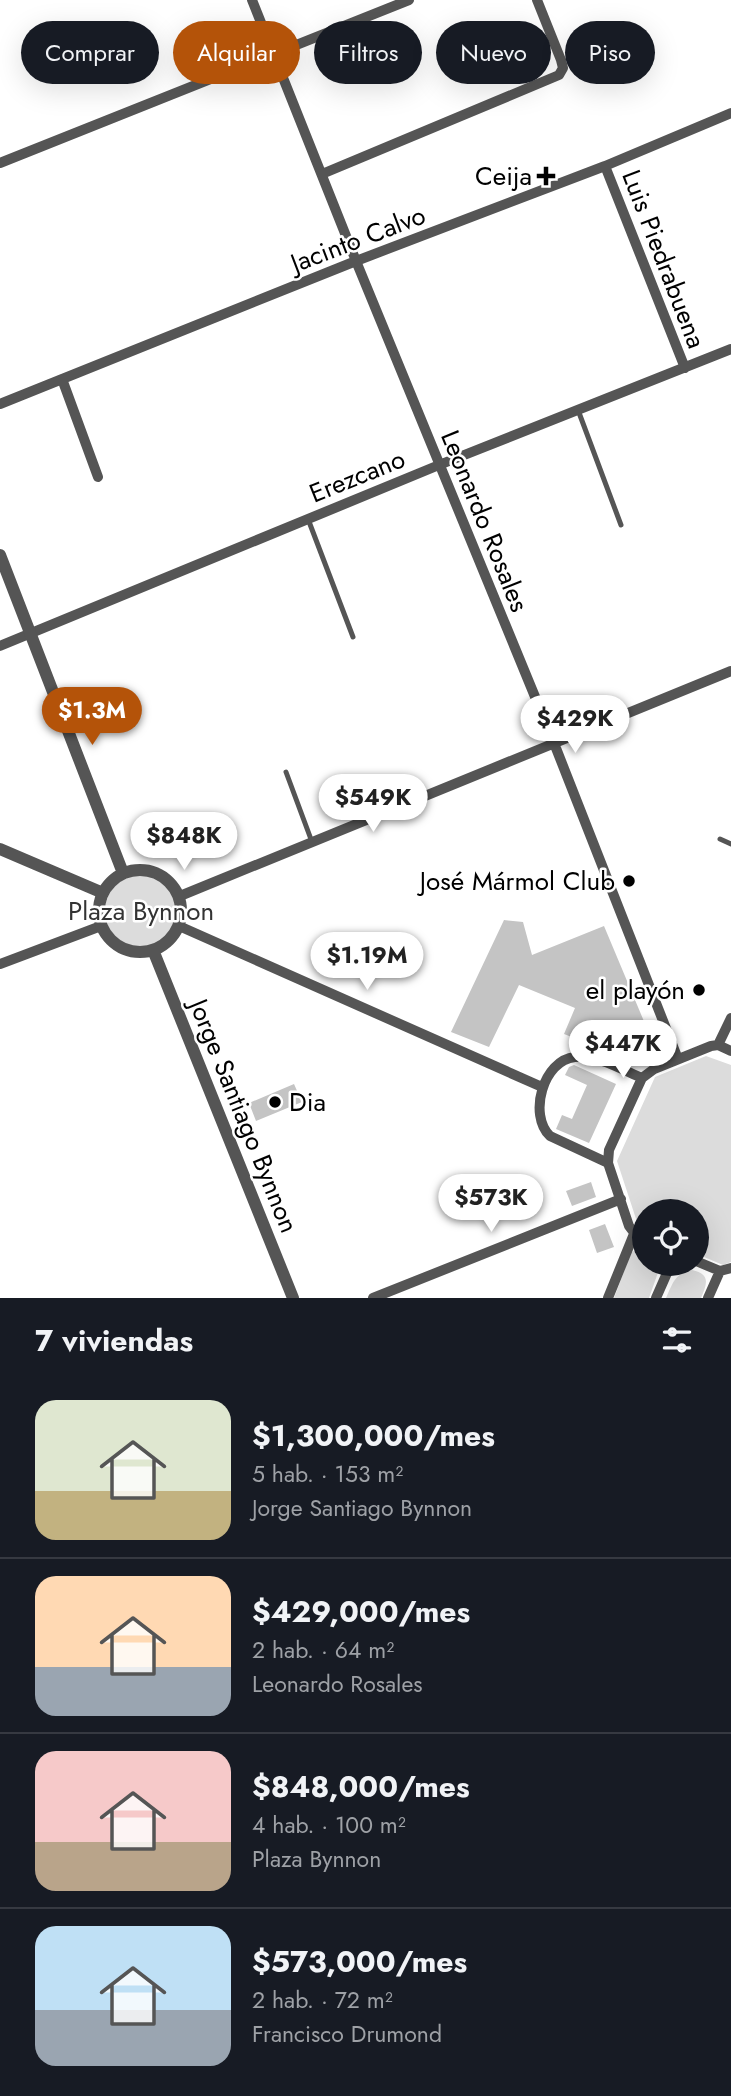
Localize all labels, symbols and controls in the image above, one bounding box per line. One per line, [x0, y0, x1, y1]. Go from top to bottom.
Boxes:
chip: Comprar [21, 21, 159, 84]
chip: Alquilar [173, 21, 300, 84]
chip: Filtros [314, 21, 422, 84]
chip: Nuevo [436, 21, 551, 84]
chip: Piso [565, 21, 655, 84]
place label: Ceija [475, 157, 532, 195]
street label: Luis Piedrabuena [612, 164, 716, 354]
marker: Ceija [538, 168, 554, 184]
street label: Jacinto Calvo [282, 196, 431, 283]
street label: Leonardo Rosales [431, 425, 539, 617]
street label: Erezcano [303, 440, 411, 512]
pin: $1.3M [43, 688, 141, 747]
text: $1.3M [58, 693, 126, 727]
pin: $429K [526, 696, 624, 755]
text: $429K [537, 701, 613, 735]
pin: $549K [324, 774, 422, 834]
text: $549K [335, 780, 411, 814]
pin: $848K [135, 812, 233, 872]
text: $848K [146, 818, 222, 852]
place label: José Mármol Club [417, 862, 615, 900]
marker: José Mármol Club [621, 873, 637, 889]
park label: Plaza Bynnon [68, 892, 214, 930]
pin: $1.19M [310, 932, 424, 992]
text: $1.19M [326, 938, 408, 972]
place label: el playón [586, 971, 685, 1009]
marker: el playón [691, 982, 707, 998]
street label: Jorge Santiago Bynnon [179, 991, 308, 1238]
pin: $447K [574, 1020, 672, 1080]
text: $447K [585, 1026, 661, 1060]
place label: Dia [289, 1083, 326, 1121]
marker: Dia [267, 1094, 283, 1110]
pin: $573K [442, 1174, 540, 1234]
text: $573K [454, 1180, 528, 1214]
map controls [632, 1199, 709, 1276]
button: locate [632, 1199, 709, 1276]
text: 7 viviendas [35, 1319, 193, 1362]
icon: filters [658, 1321, 696, 1359]
text: $1,300,000/mes [252, 1414, 495, 1457]
icon: home [91, 1428, 175, 1512]
text: 5 hab. · 153 m² [252, 1457, 403, 1491]
text: Jorge Santiago Bynnon [252, 1491, 472, 1525]
text: $429,000/mes [252, 1590, 470, 1633]
icon: home [91, 1604, 175, 1688]
text: 2 hab. · 64 m² [252, 1633, 394, 1667]
text: Leonardo Rosales [252, 1667, 423, 1701]
text: $848,000/mes [252, 1765, 470, 1808]
icon: home [91, 1779, 175, 1863]
text: 4 hab. · 100 m² [252, 1808, 406, 1842]
text: Plaza Bynnon [252, 1842, 381, 1876]
text: $573,000/mes [252, 1940, 467, 1983]
icon: home [91, 1954, 175, 2038]
text: 2 hab. · 72 m² [252, 1983, 393, 2017]
text: Francisco Drumond [252, 2017, 442, 2051]

